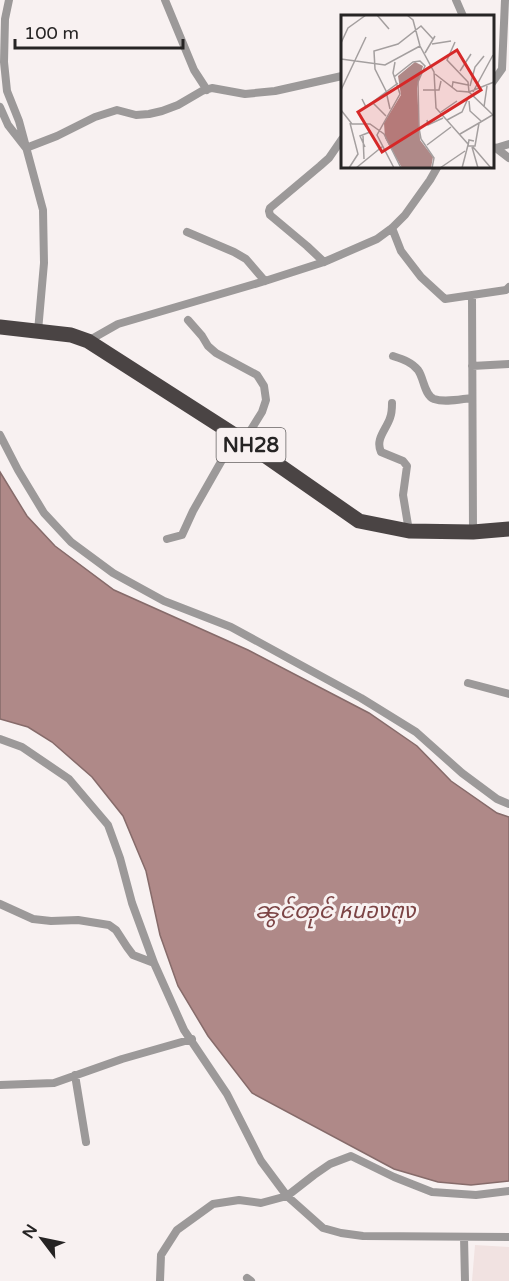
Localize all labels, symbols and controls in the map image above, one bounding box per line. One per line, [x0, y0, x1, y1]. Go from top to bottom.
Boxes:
scale bar [15, 12, 183, 50]
inset map [341, 15, 494, 168]
text: 100 m [24, 22, 79, 44]
road number: NH28 [216, 428, 286, 462]
water label: ၼွင်တုင် หนองตุง [255, 895, 416, 929]
north arrow [12, 1209, 72, 1269]
text: N [18, 1221, 42, 1242]

